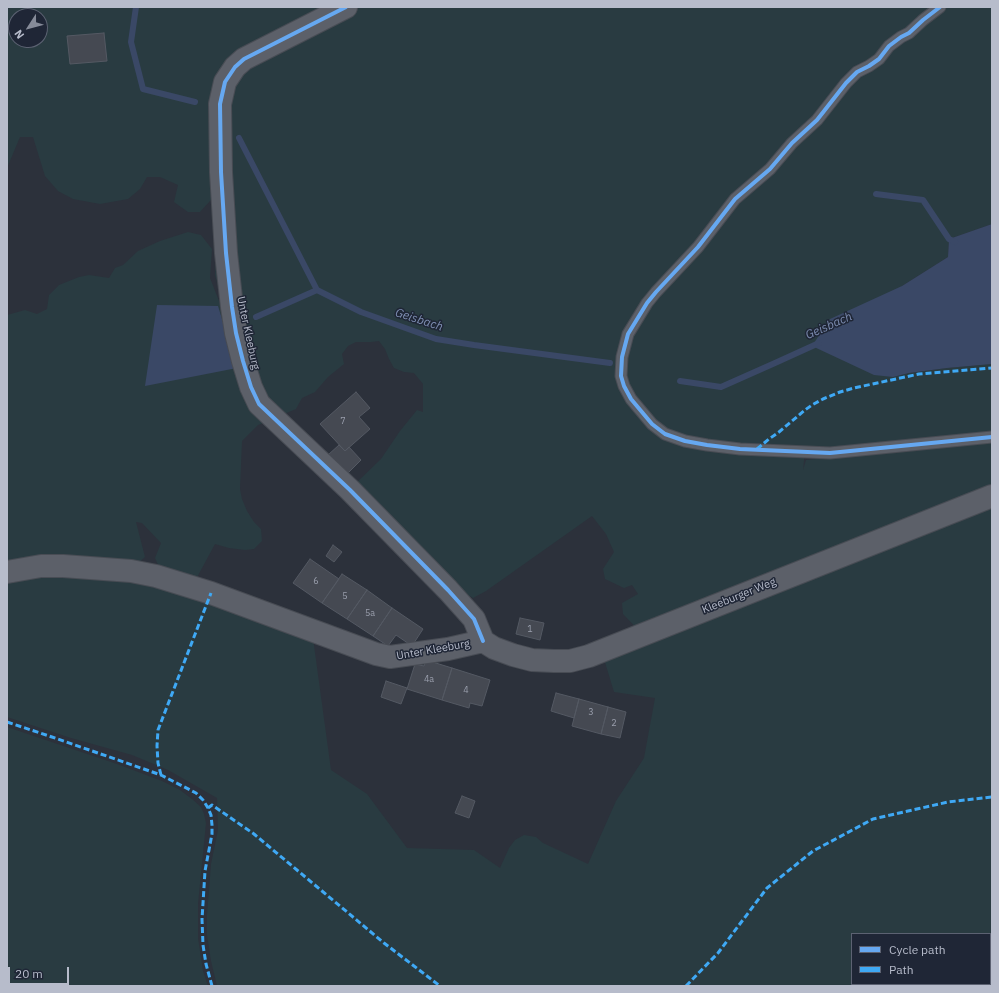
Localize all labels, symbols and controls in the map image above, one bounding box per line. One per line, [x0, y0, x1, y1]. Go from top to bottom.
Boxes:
north arrow [8, 8, 48, 48]
text: N [11, 27, 27, 42]
street label: Unter Kleeburg [234, 295, 262, 371]
water label: Geisbach [393, 306, 445, 334]
water label: Geisbach [804, 309, 854, 343]
house number: 7 [340, 416, 346, 426]
street label: Kleeburger Weg [700, 575, 778, 617]
house number: 6 [313, 576, 319, 586]
house number: 5 [342, 591, 348, 601]
house number: 5a [365, 608, 375, 618]
house number: 1 [527, 624, 533, 634]
street label: Unter Kleeburg [395, 637, 471, 663]
house number: 4a [424, 674, 434, 684]
house number: 4 [463, 685, 469, 695]
house number: 3 [588, 707, 594, 717]
house number: 2 [611, 718, 617, 728]
legend [851, 933, 991, 985]
text: Cycle path [889, 942, 946, 957]
scale bar [10, 959, 71, 985]
text: Path [889, 962, 914, 977]
text: 20 m [15, 966, 43, 981]

